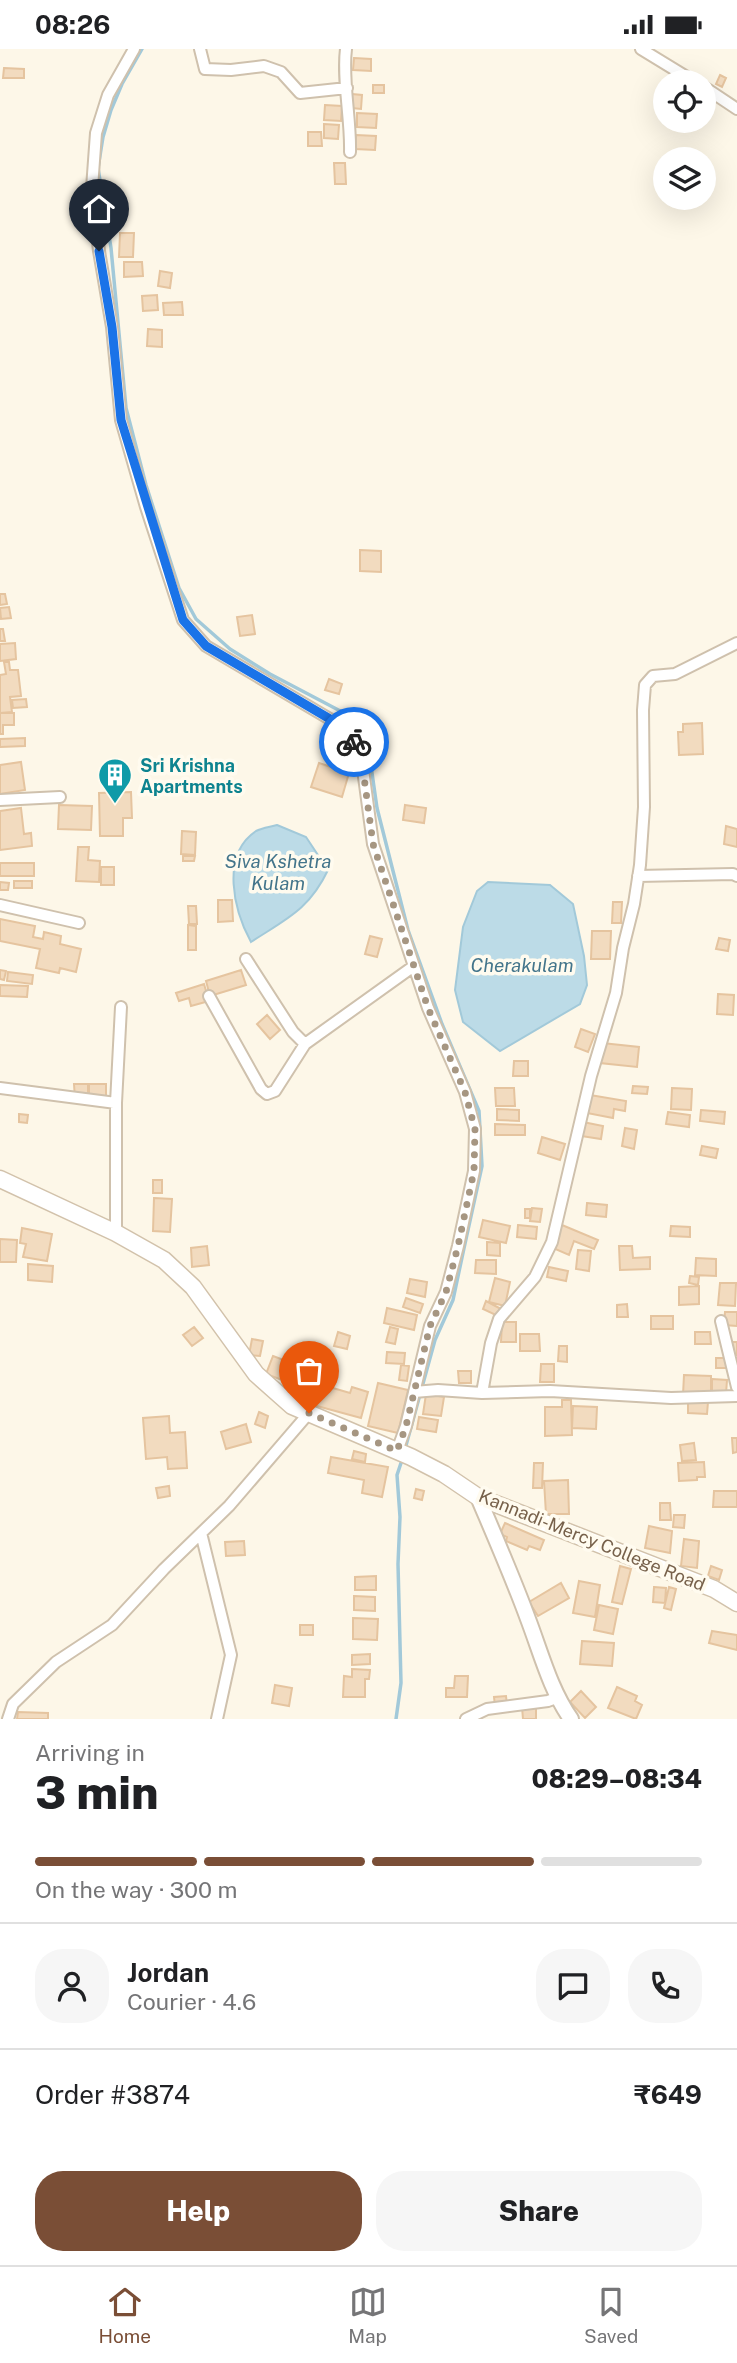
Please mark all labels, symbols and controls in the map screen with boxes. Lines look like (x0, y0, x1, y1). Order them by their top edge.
text: 08:26 (35, 9, 110, 40)
map controls (653, 70, 716, 210)
button: locate (653, 70, 716, 133)
button: layers (653, 147, 716, 210)
pin (69, 179, 129, 251)
icon: home (80, 190, 118, 228)
courier (319, 707, 389, 777)
icon: bike (335, 723, 373, 761)
place label: Sri Krishna Apartments (140, 755, 243, 797)
building icon: Sri Krishna Apartments (96, 756, 134, 805)
water label: Siva Kshetra Kulam (224, 850, 332, 894)
water label: Cherakulam (471, 954, 573, 976)
pin (279, 1341, 339, 1413)
icon: bag (290, 1352, 328, 1390)
street label: Kannadi-Mercy College Road (476, 1485, 708, 1595)
text: Arriving in (35, 1739, 145, 1766)
text: 08:29–08:34 (531, 1763, 702, 1794)
text: 3 min (35, 1765, 159, 1819)
text: On the way · 300 m (35, 1876, 237, 1903)
button: person (35, 1949, 109, 2023)
button: chat (536, 1949, 610, 2023)
button: phone (628, 1949, 702, 2023)
text: Jordan (127, 1957, 209, 1988)
text: Courier · 4.6 (127, 1988, 256, 2015)
text: Order #3874 (35, 2079, 190, 2110)
text: ₹649 (634, 2079, 702, 2110)
button: Help (35, 2171, 362, 2251)
button: Share (376, 2171, 702, 2251)
tab: Home (99, 2283, 151, 2347)
tab: Map (348, 2283, 387, 2347)
tab: Saved (584, 2283, 638, 2347)

